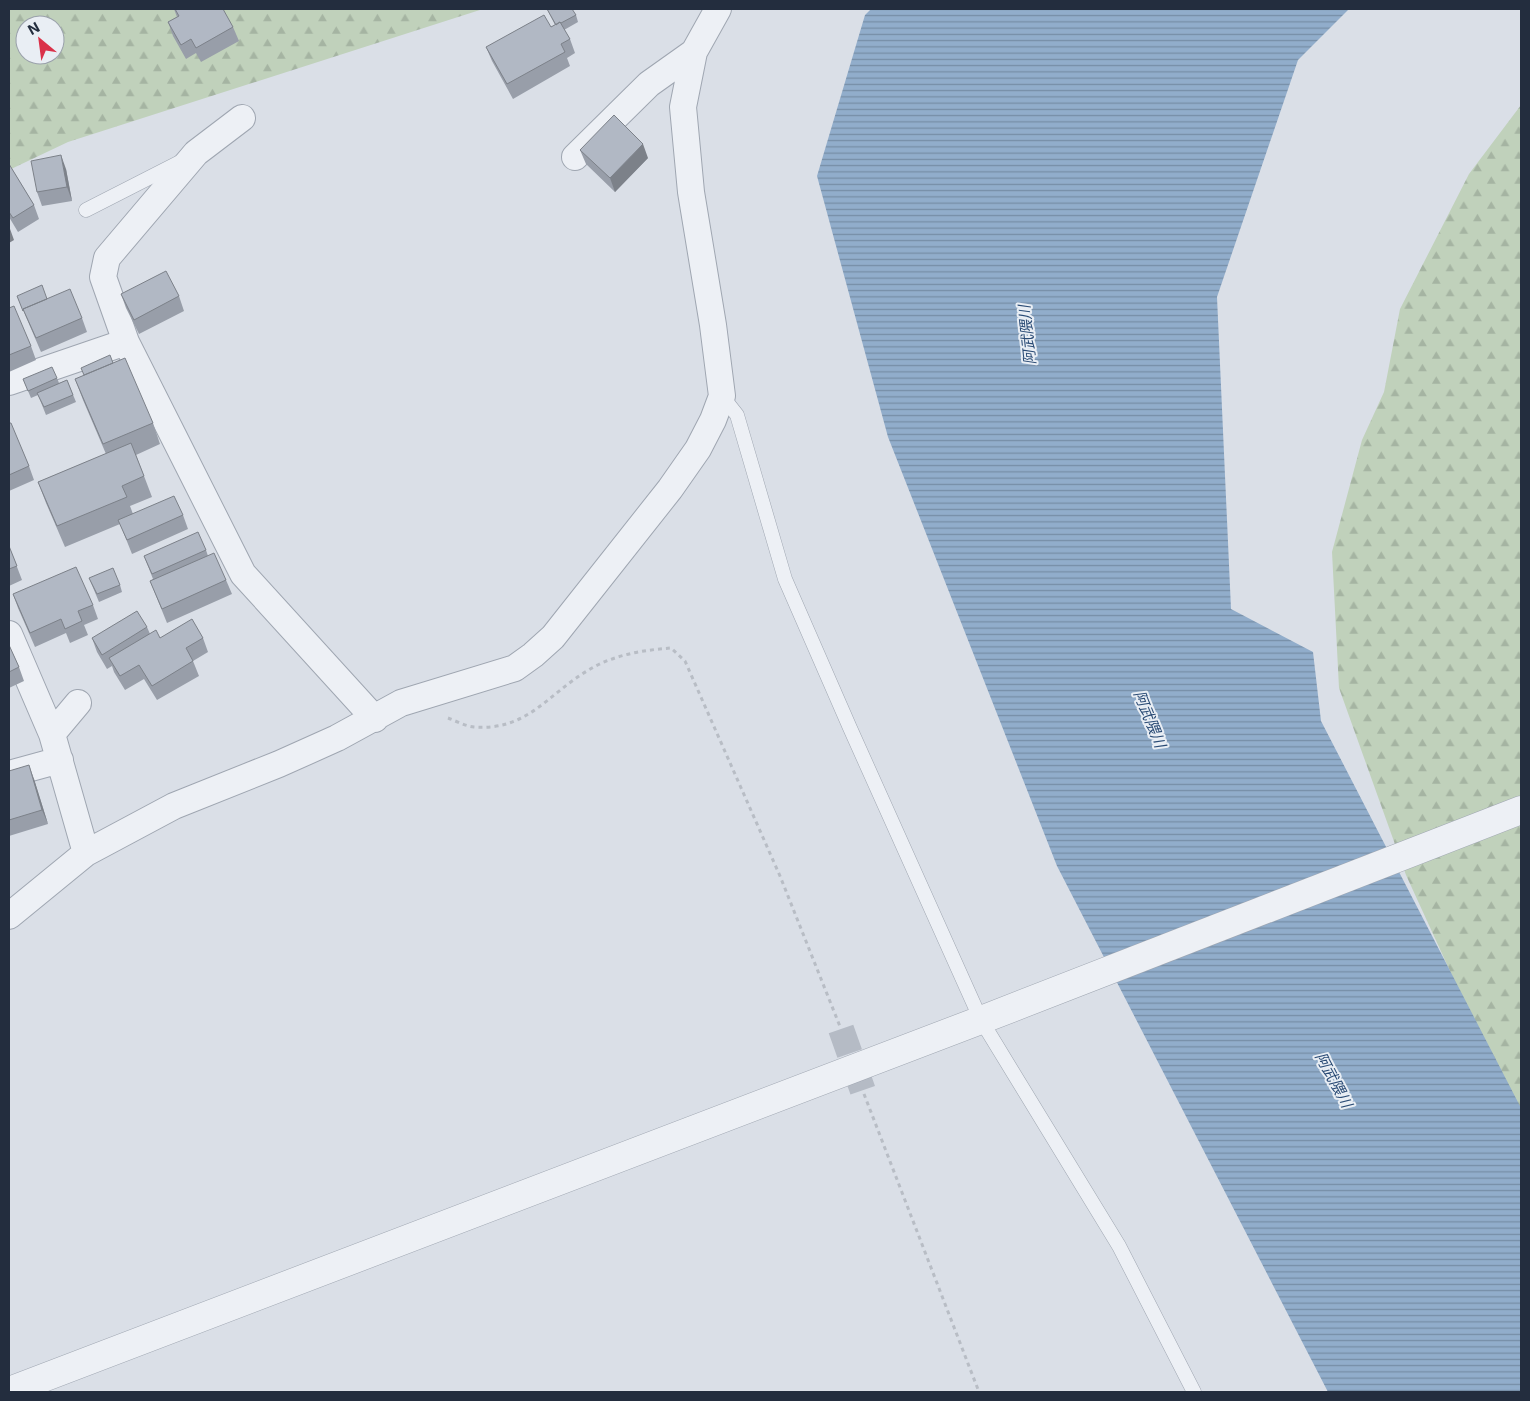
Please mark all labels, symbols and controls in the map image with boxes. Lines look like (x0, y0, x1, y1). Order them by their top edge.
north arrow (15, 15, 65, 65)
text: N (25, 18, 42, 38)
water label: 阿武隈川 (1014, 302, 1040, 366)
water label: 阿武隈川 (1130, 688, 1171, 752)
water label: 阿武隈川 (1312, 1049, 1357, 1113)

